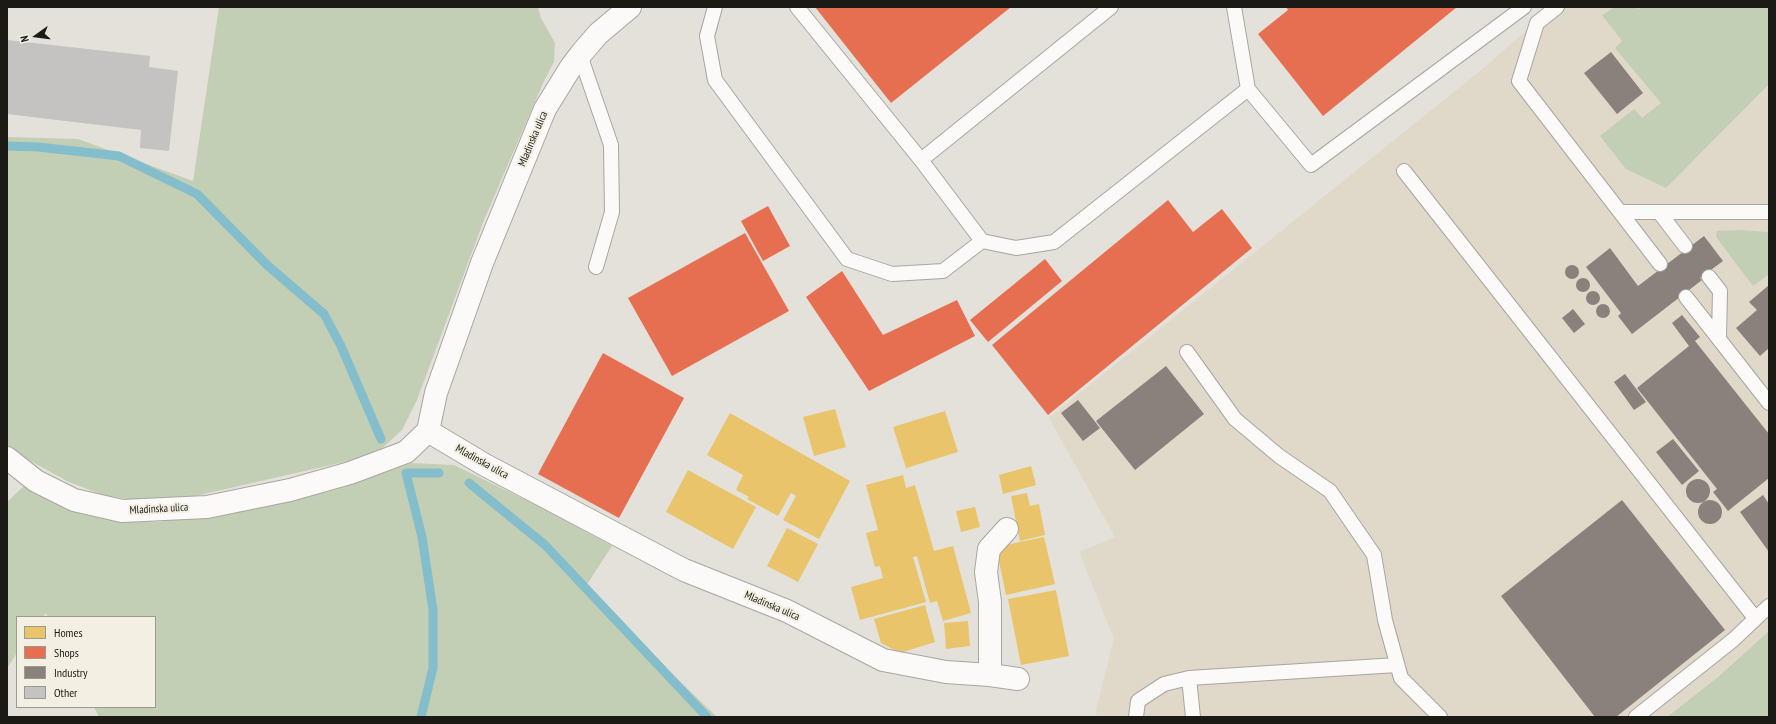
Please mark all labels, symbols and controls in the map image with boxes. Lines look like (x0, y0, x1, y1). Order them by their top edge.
north arrow (16, 16, 56, 56)
text: N (17, 34, 32, 43)
street label: Mladinska ulica (515, 109, 551, 169)
street label: Mladinska ulica (453, 442, 511, 482)
street label: Mladinska ulica (129, 501, 189, 517)
street label: Mladinska ulica (742, 588, 802, 624)
legend (16, 616, 156, 708)
text: Homes (54, 625, 82, 640)
text: Shops (54, 645, 79, 660)
text: Industry (54, 665, 88, 680)
text: Other (54, 685, 77, 700)

